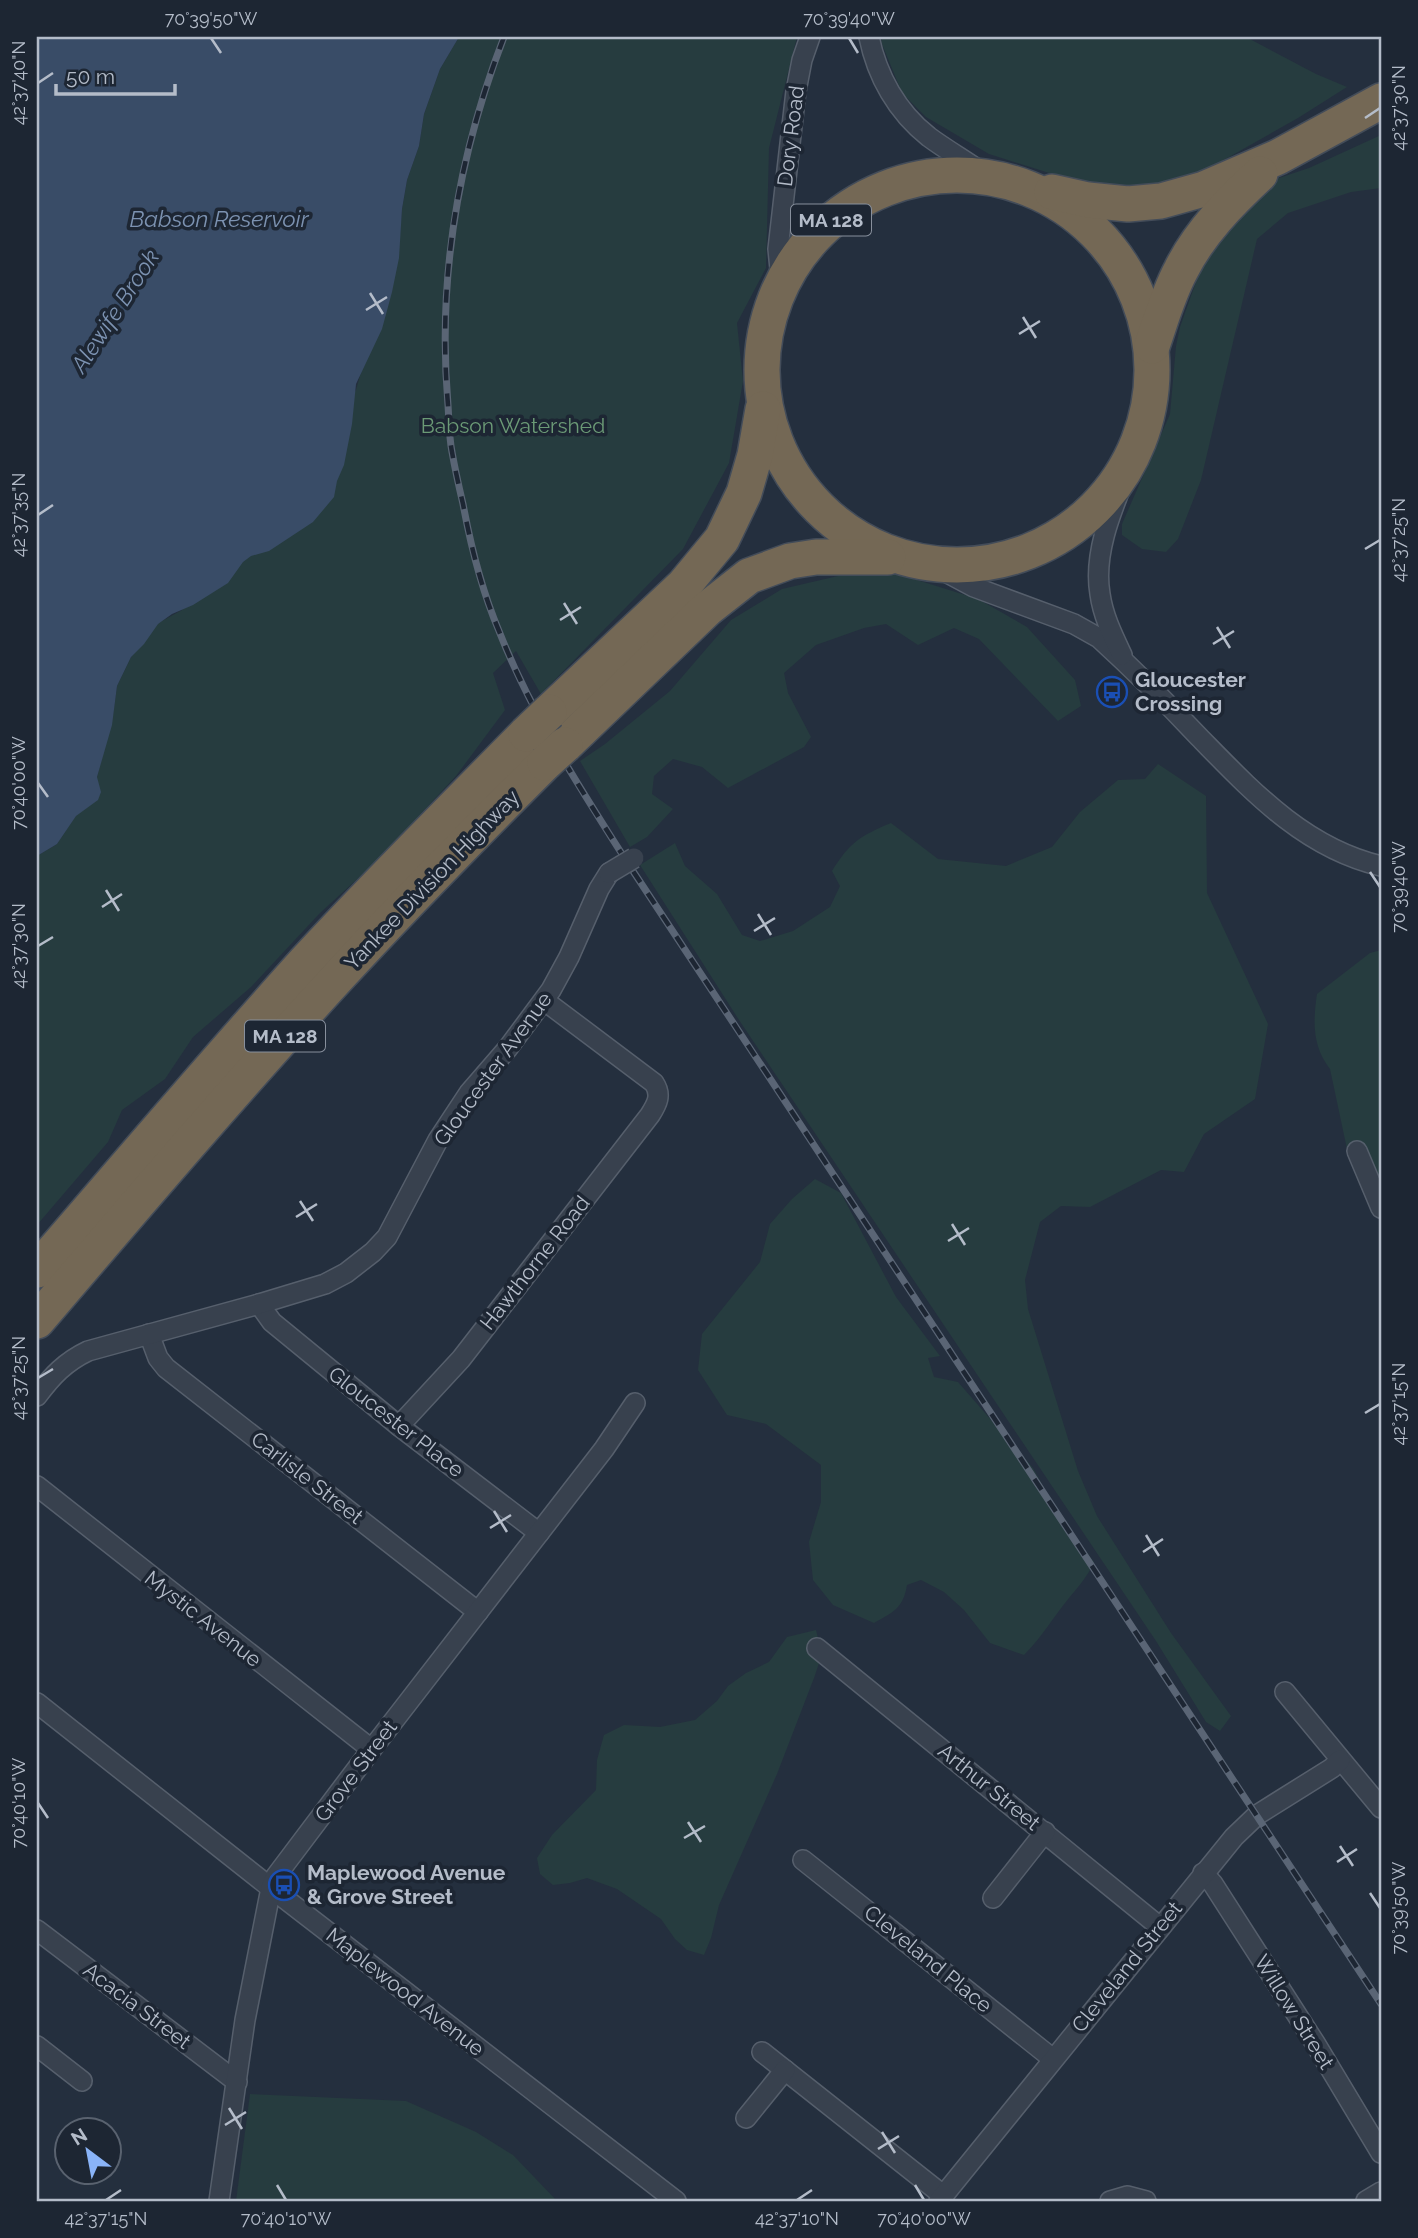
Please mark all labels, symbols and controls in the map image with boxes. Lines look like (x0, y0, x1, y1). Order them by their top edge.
text: 70°39'50"W (165, 8, 257, 29)
text: 70°39'40"W (803, 8, 895, 29)
text: 42°37'40"N (8, 41, 29, 125)
scale bar (56, 52, 175, 96)
text: 50 m (66, 64, 115, 89)
text: 42°37'30"N (1388, 65, 1409, 151)
street label: Dory Road (772, 84, 809, 188)
road number: MA 128 (791, 204, 871, 235)
water label: Babson Reservoir (129, 205, 310, 232)
water label: Alewife Brook (64, 244, 164, 379)
park label: Babson Watershed (421, 413, 605, 438)
text: 42°37'35"N (8, 473, 29, 557)
text: 42°37'25"N (1388, 498, 1409, 582)
place label: Gloucester Crossing (1135, 667, 1246, 716)
bus stop icon: Gloucester Crossing (1095, 675, 1129, 709)
text: 70°40'00"W (8, 736, 29, 830)
street label: Yankee Division Highway (339, 784, 524, 975)
text: 70°39'40"W (1388, 841, 1409, 933)
text: 42°37'30"N (8, 903, 29, 989)
street label: Gloucester Avenue (428, 987, 557, 1151)
road number: MA 128 (245, 1020, 325, 1052)
street label: Hawthorne Road (475, 1191, 595, 1335)
text: 42°37'25"N (8, 1336, 29, 1420)
street label: Gloucester Place (324, 1361, 469, 1482)
text: 42°37'15"N (1388, 1363, 1409, 1445)
street label: Carlisle Street (246, 1426, 368, 1529)
street label: Mystic Avenue (140, 1565, 267, 1672)
street label: Grove Street (309, 1715, 402, 1827)
street label: Arthur Street (933, 1738, 1045, 1835)
text: 70°40'10"W (8, 1758, 29, 1848)
place label: Maplewood Avenue & Grove Street (307, 1860, 506, 1909)
text: 70°39'50"W (1388, 1862, 1409, 1954)
bus stop icon: Maplewood Avenue & Grove Street (267, 1868, 301, 1902)
street label: Cleveland Street (1066, 1896, 1187, 2037)
street label: Cleveland Place (859, 1899, 997, 2018)
street label: Maplewood Avenue (321, 1922, 489, 2061)
street label: Willow Street (1249, 1950, 1340, 2074)
street label: Acacia Street (79, 1957, 196, 2054)
north arrow (52, 2116, 122, 2186)
text: N (67, 2123, 91, 2150)
text: 42°37'15"N (65, 2208, 147, 2229)
text: 70°40'10"W (241, 2208, 331, 2229)
text: 42°37'10"N (755, 2208, 839, 2229)
text: 70°40'00"W (877, 2208, 971, 2229)

